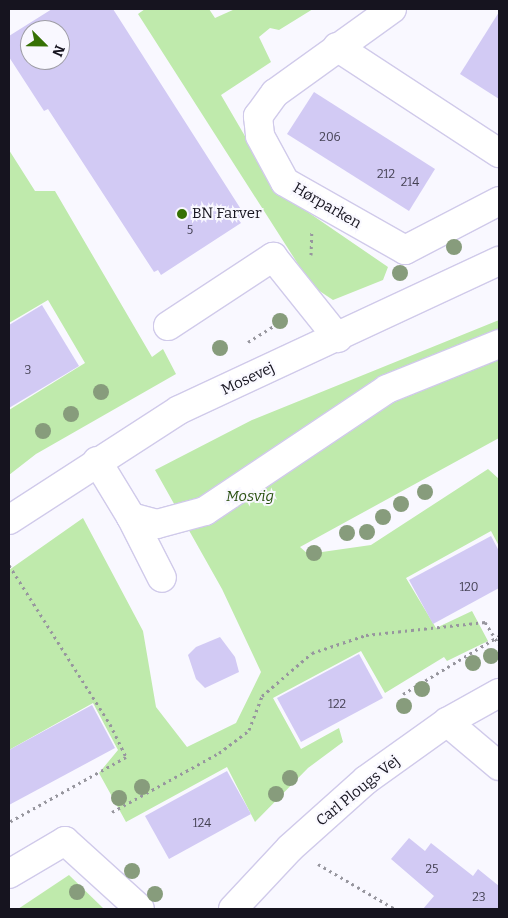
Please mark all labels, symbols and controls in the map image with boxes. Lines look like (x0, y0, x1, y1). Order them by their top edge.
north arrow (20, 20, 70, 70)
text: N (48, 42, 68, 59)
house number: 206 (319, 131, 341, 145)
house number: 212 (377, 168, 395, 182)
house number: 214 (401, 176, 419, 190)
street label: Hørparken (290, 179, 364, 233)
place label: BN Farver (192, 205, 262, 223)
marker: BN Farver (176, 208, 188, 220)
house number: 5 (187, 224, 193, 238)
street label: Mosevej (219, 359, 277, 399)
house number: 3 (25, 364, 31, 378)
park label: Mosvig (226, 488, 274, 506)
house number: 120 (459, 581, 479, 595)
house number: 122 (328, 698, 346, 712)
street label: Carl Plougs Vej (313, 752, 403, 830)
house number: 124 (193, 817, 211, 831)
house number: 25 (426, 863, 438, 877)
house number: 23 (472, 891, 486, 905)

